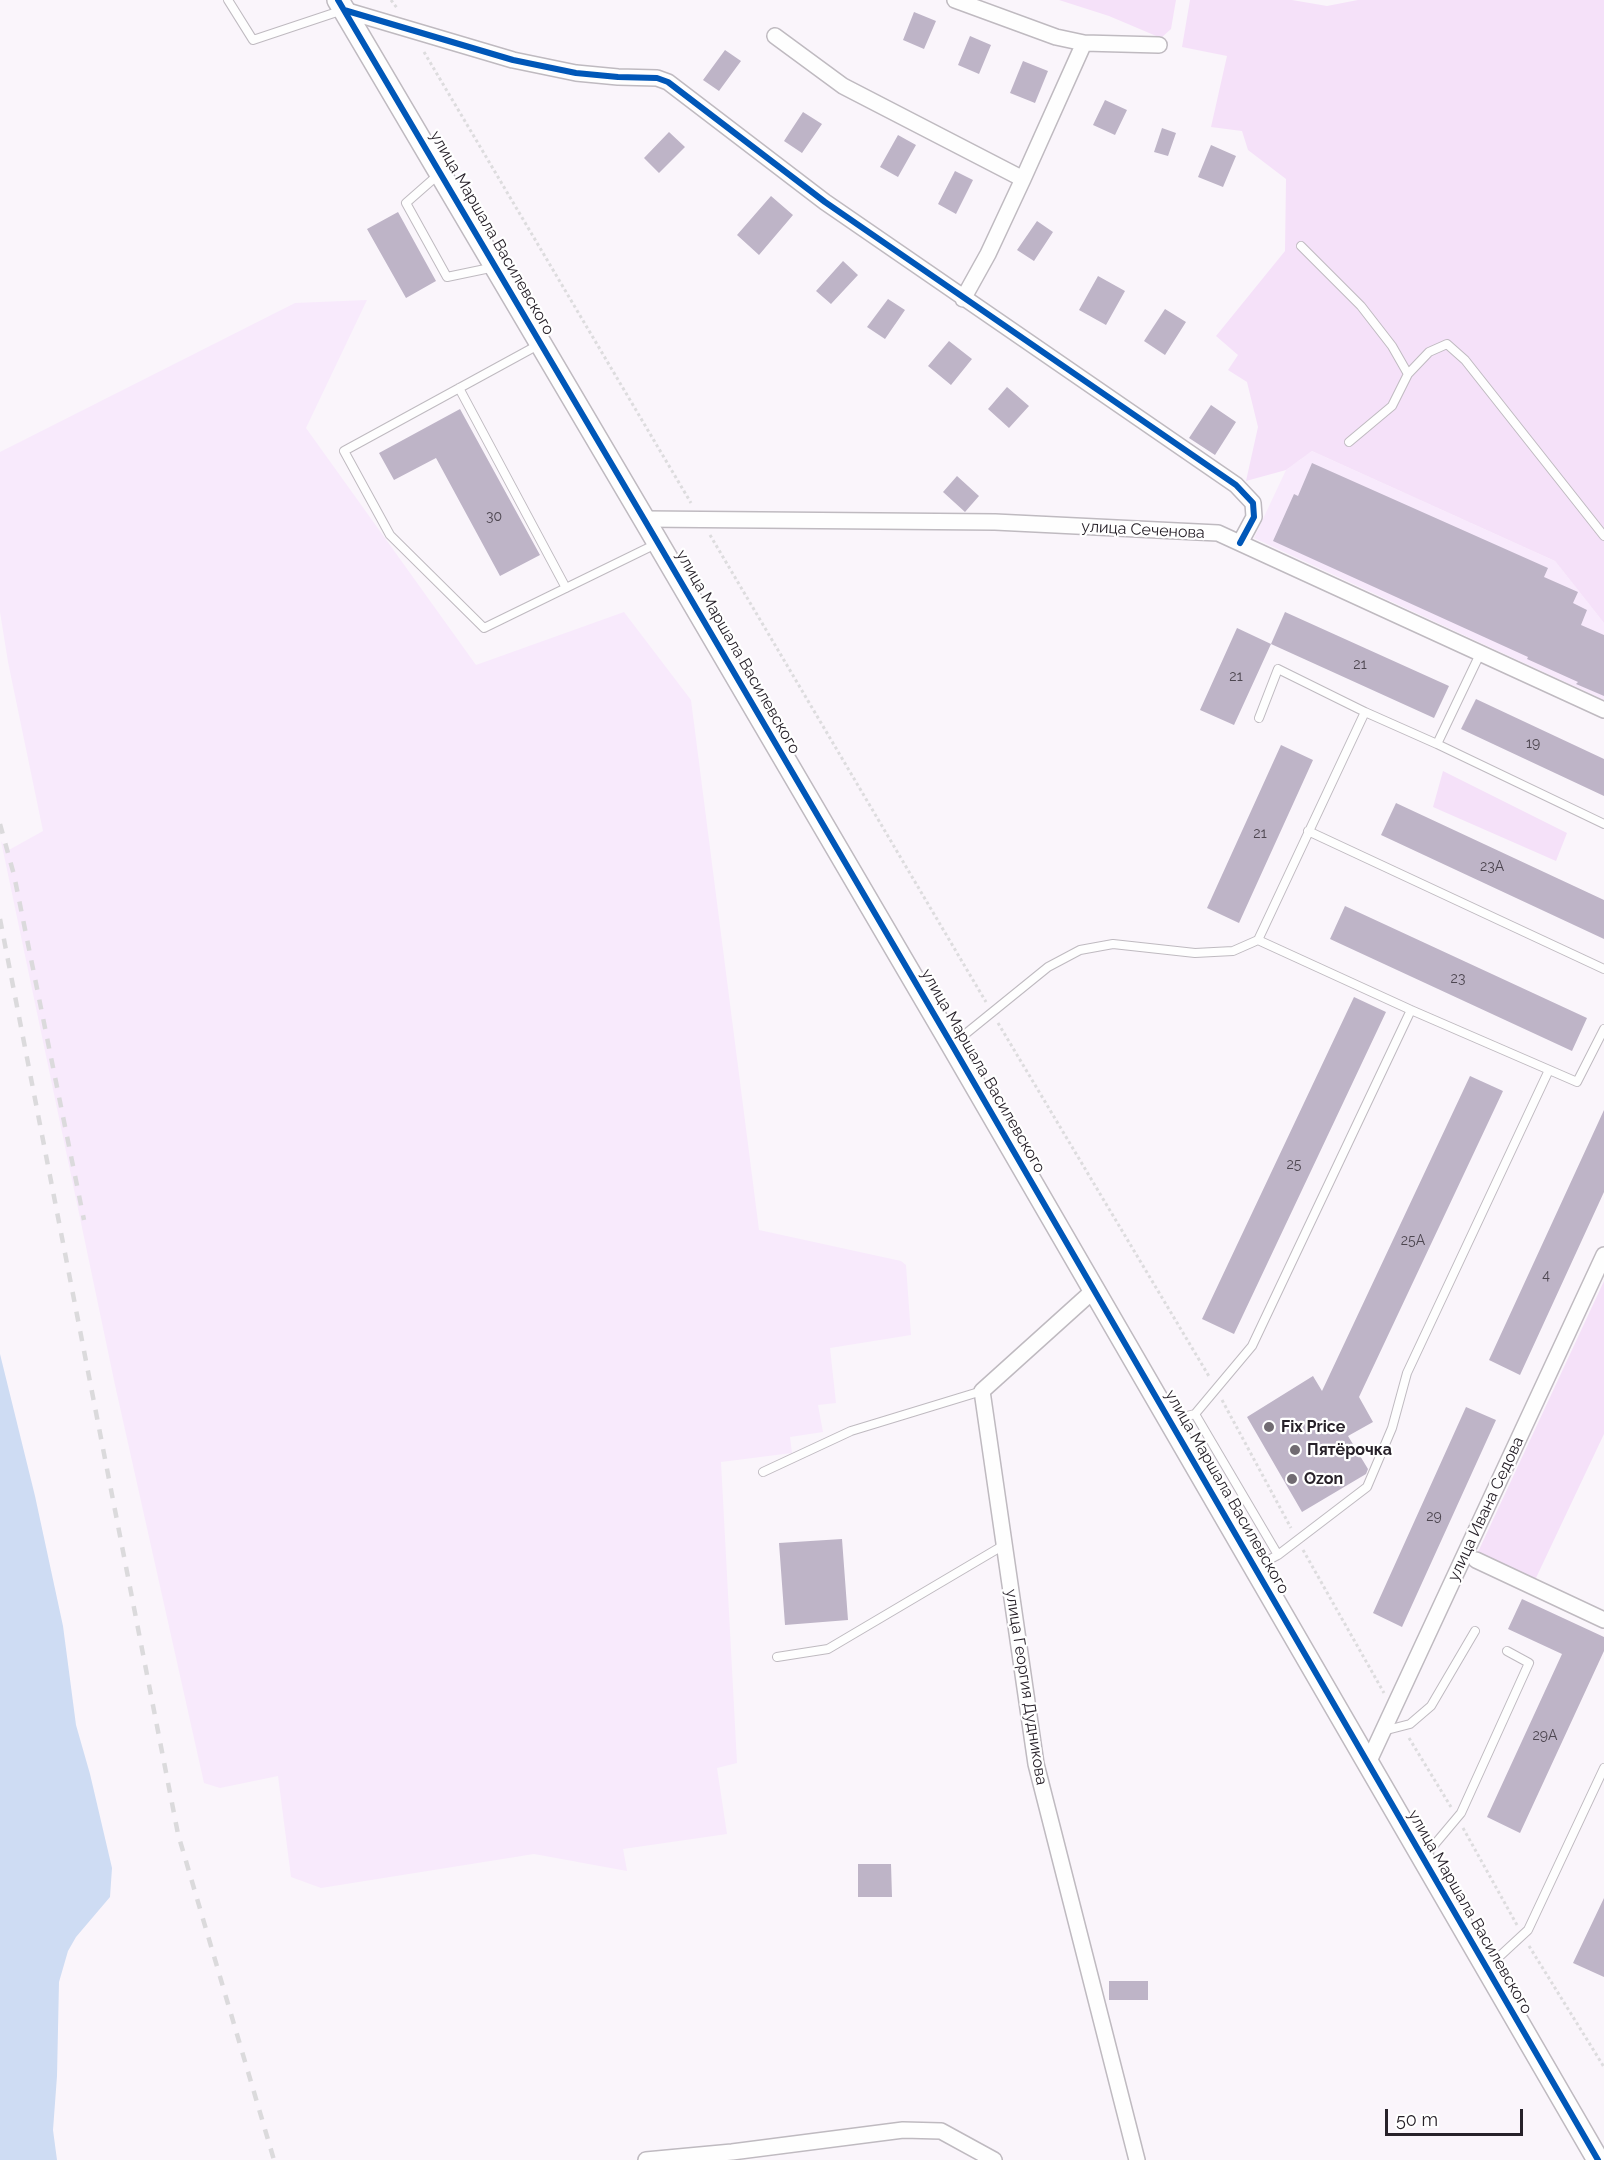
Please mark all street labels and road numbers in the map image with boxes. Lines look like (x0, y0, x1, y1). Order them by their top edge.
street label: улица Маршала Василевского (426, 128, 558, 338)
street label: улица Сеченова (1081, 517, 1205, 543)
street label: улица Маршала Василевского (672, 547, 804, 757)
street label: улица Маршала Василевского (917, 966, 1049, 1176)
street label: улица Маршала Василевского (1161, 1387, 1293, 1597)
street label: улица Ивана Седова (1444, 1434, 1528, 1584)
street label: улица Георгия Дудникова (1001, 1588, 1051, 1786)
street label: улица Маршала Василевского (1404, 1807, 1536, 2017)

